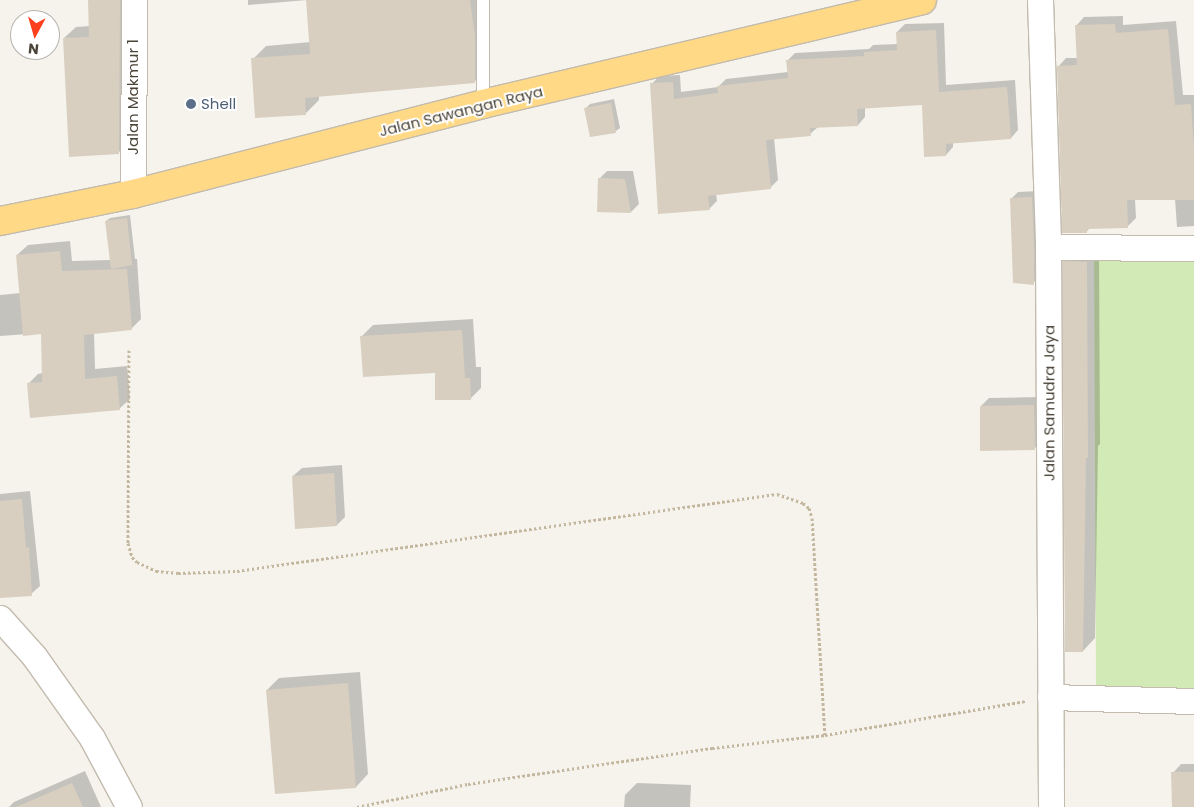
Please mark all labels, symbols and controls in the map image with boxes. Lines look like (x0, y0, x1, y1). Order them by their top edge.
north arrow (10, 10, 60, 60)
text: N (27, 38, 40, 59)
street label: Jalan Makmur 1 (124, 39, 142, 155)
street label: Jalan Sawangan Raya (377, 82, 545, 140)
place label: Shell (201, 95, 236, 113)
marker: Shell (185, 98, 197, 110)
street label: Jalan Samudra Jaya (1040, 325, 1058, 481)

